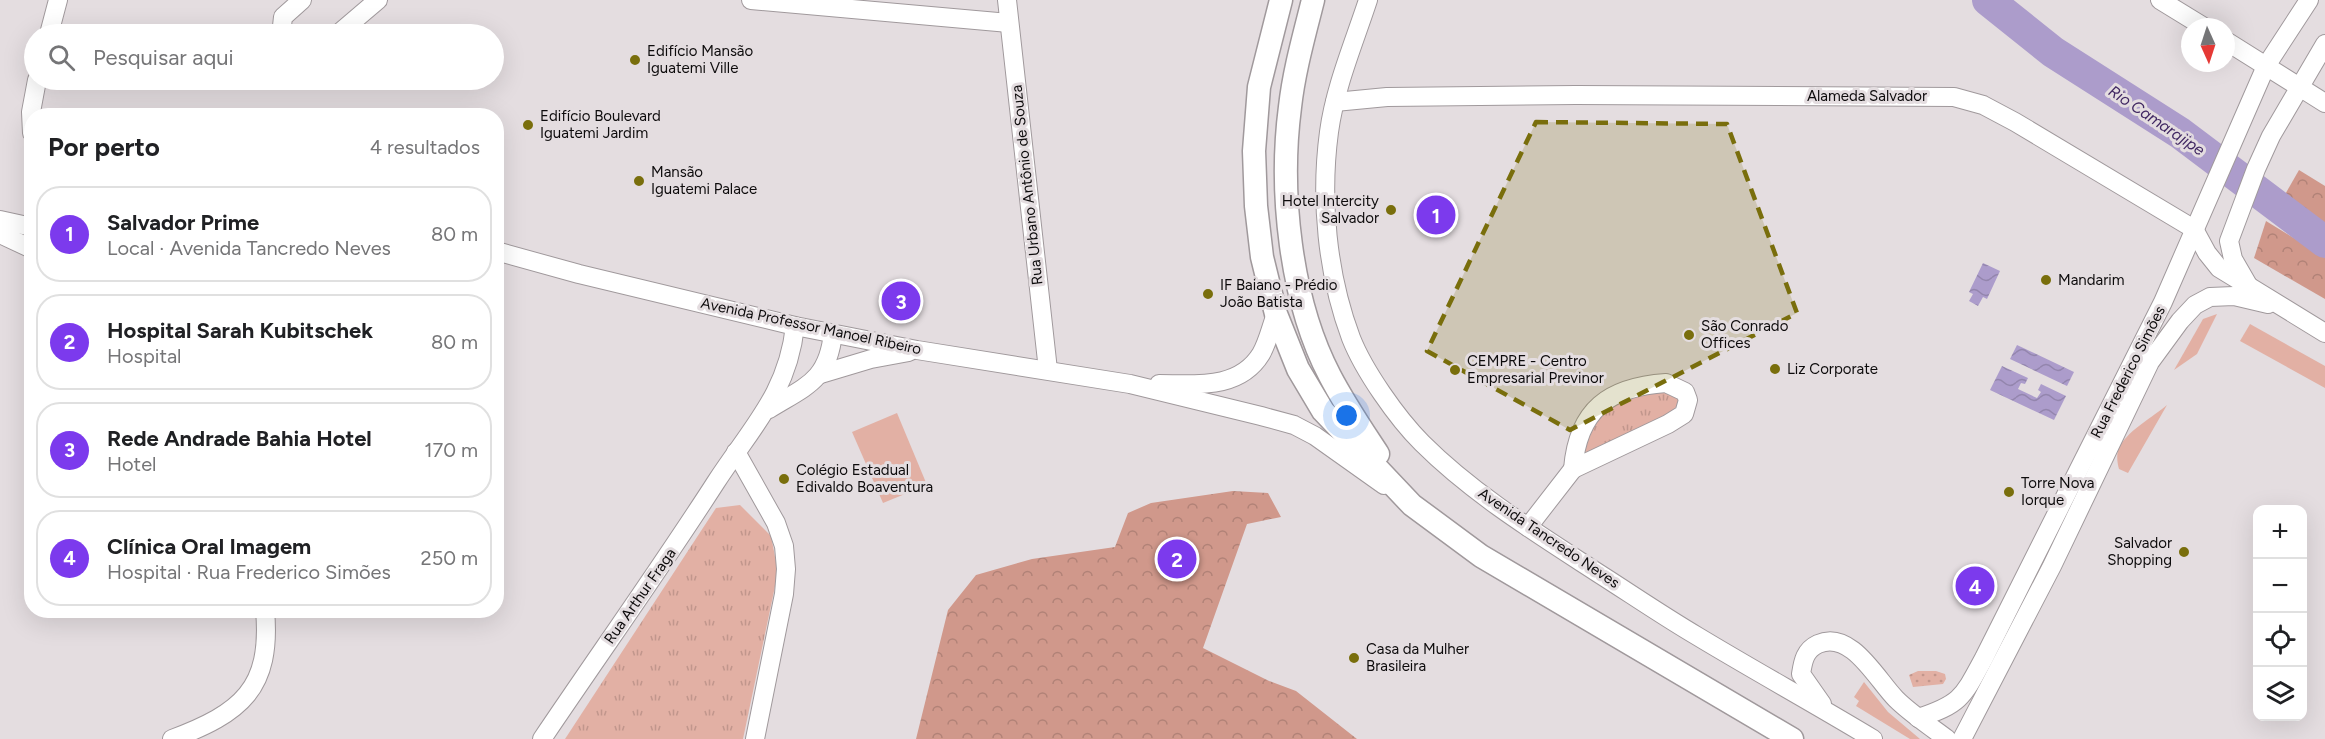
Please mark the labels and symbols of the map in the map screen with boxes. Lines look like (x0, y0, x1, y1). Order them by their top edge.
north arrow (2181, 18, 2235, 72)
place label: Edifício Mansão Iguatemi Ville (647, 42, 754, 77)
marker: Edifício Mansão Iguatemi Ville (628, 53, 642, 67)
water label: Rio Camarajipe (2105, 81, 2209, 160)
street label: Rua Urbano Antônio de Souza (1008, 84, 1046, 286)
street label: Alameda Salvador (1807, 87, 1927, 105)
place label: Edifício Boulevard Iguatemi Jardim (540, 107, 661, 142)
marker: Edifício Boulevard Iguatemi Jardim (521, 118, 535, 132)
place label: Mansão Iguatemi Palace (651, 163, 757, 198)
marker: Mansão Iguatemi Palace (632, 174, 646, 188)
place label: Hotel Intercity Salvador (1282, 192, 1379, 227)
pin: 1 (1416, 192, 1456, 238)
marker: Hotel Intercity Salvador (1384, 203, 1398, 217)
place label: Mandarim (2058, 271, 2124, 289)
marker: Mandarim (2039, 273, 2053, 287)
place label: IF Baiano - Prédio João Batista (1220, 276, 1338, 311)
pin: 3 (882, 278, 920, 324)
marker: IF Baiano - Prédio João Batista (1201, 287, 1215, 301)
street label: Avenida Professor Manoel Ribeiro (699, 294, 923, 358)
street label: Rua Frederico Simões (2087, 303, 2169, 441)
place label: São Conrado Offices (1701, 317, 1789, 352)
marker: São Conrado Offices (1682, 328, 1696, 342)
place label: CEMPRE - Centro Empresarial Previnor (1467, 352, 1604, 387)
place label: Liz Corporate (1787, 360, 1878, 378)
marker: Liz Corporate (1768, 362, 1782, 376)
marker: CEMPRE - Centro Empresarial Previnor (1448, 363, 1462, 377)
your location (1332, 401, 1361, 430)
place label: Colégio Estadual Edivaldo Boaventura (796, 461, 933, 496)
marker: Colégio Estadual Edivaldo Boaventura (777, 472, 791, 486)
place label: Torre Nova Iorque (2021, 474, 2094, 509)
street label: Avenida Tancredo Neves (1475, 484, 1623, 592)
marker: Torre Nova Iorque (2002, 485, 2016, 499)
place label: Salvador Shopping (2107, 534, 2172, 569)
pin: 2 (1158, 536, 1196, 582)
street label: Rua Arthur Fraga (600, 545, 680, 647)
marker: Salvador Shopping (2177, 545, 2191, 559)
pin: 4 (1956, 564, 1994, 608)
place label: Casa da Mulher Brasileira (1366, 640, 1469, 675)
marker: Casa da Mulher Brasileira (1347, 651, 1361, 665)

